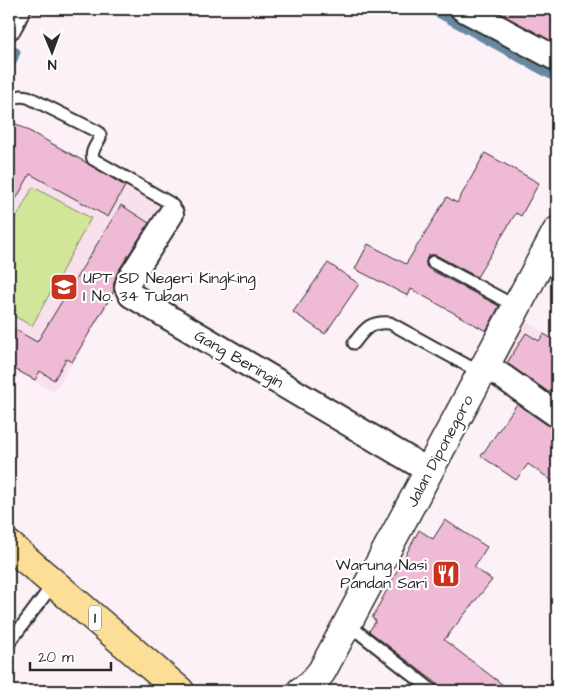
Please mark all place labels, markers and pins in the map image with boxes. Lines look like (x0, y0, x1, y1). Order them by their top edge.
place label: UPT SD Negeri Kingking I No. 34 Tuban (83, 267, 256, 307)
school or university icon: UPT SD Negeri Kingking I No. 34 Tuban (49, 272, 79, 302)
place label: Warung Nasi Pandan Sari (336, 554, 428, 594)
restaurant icon: Warung Nasi Pandan Sari (431, 559, 461, 589)

